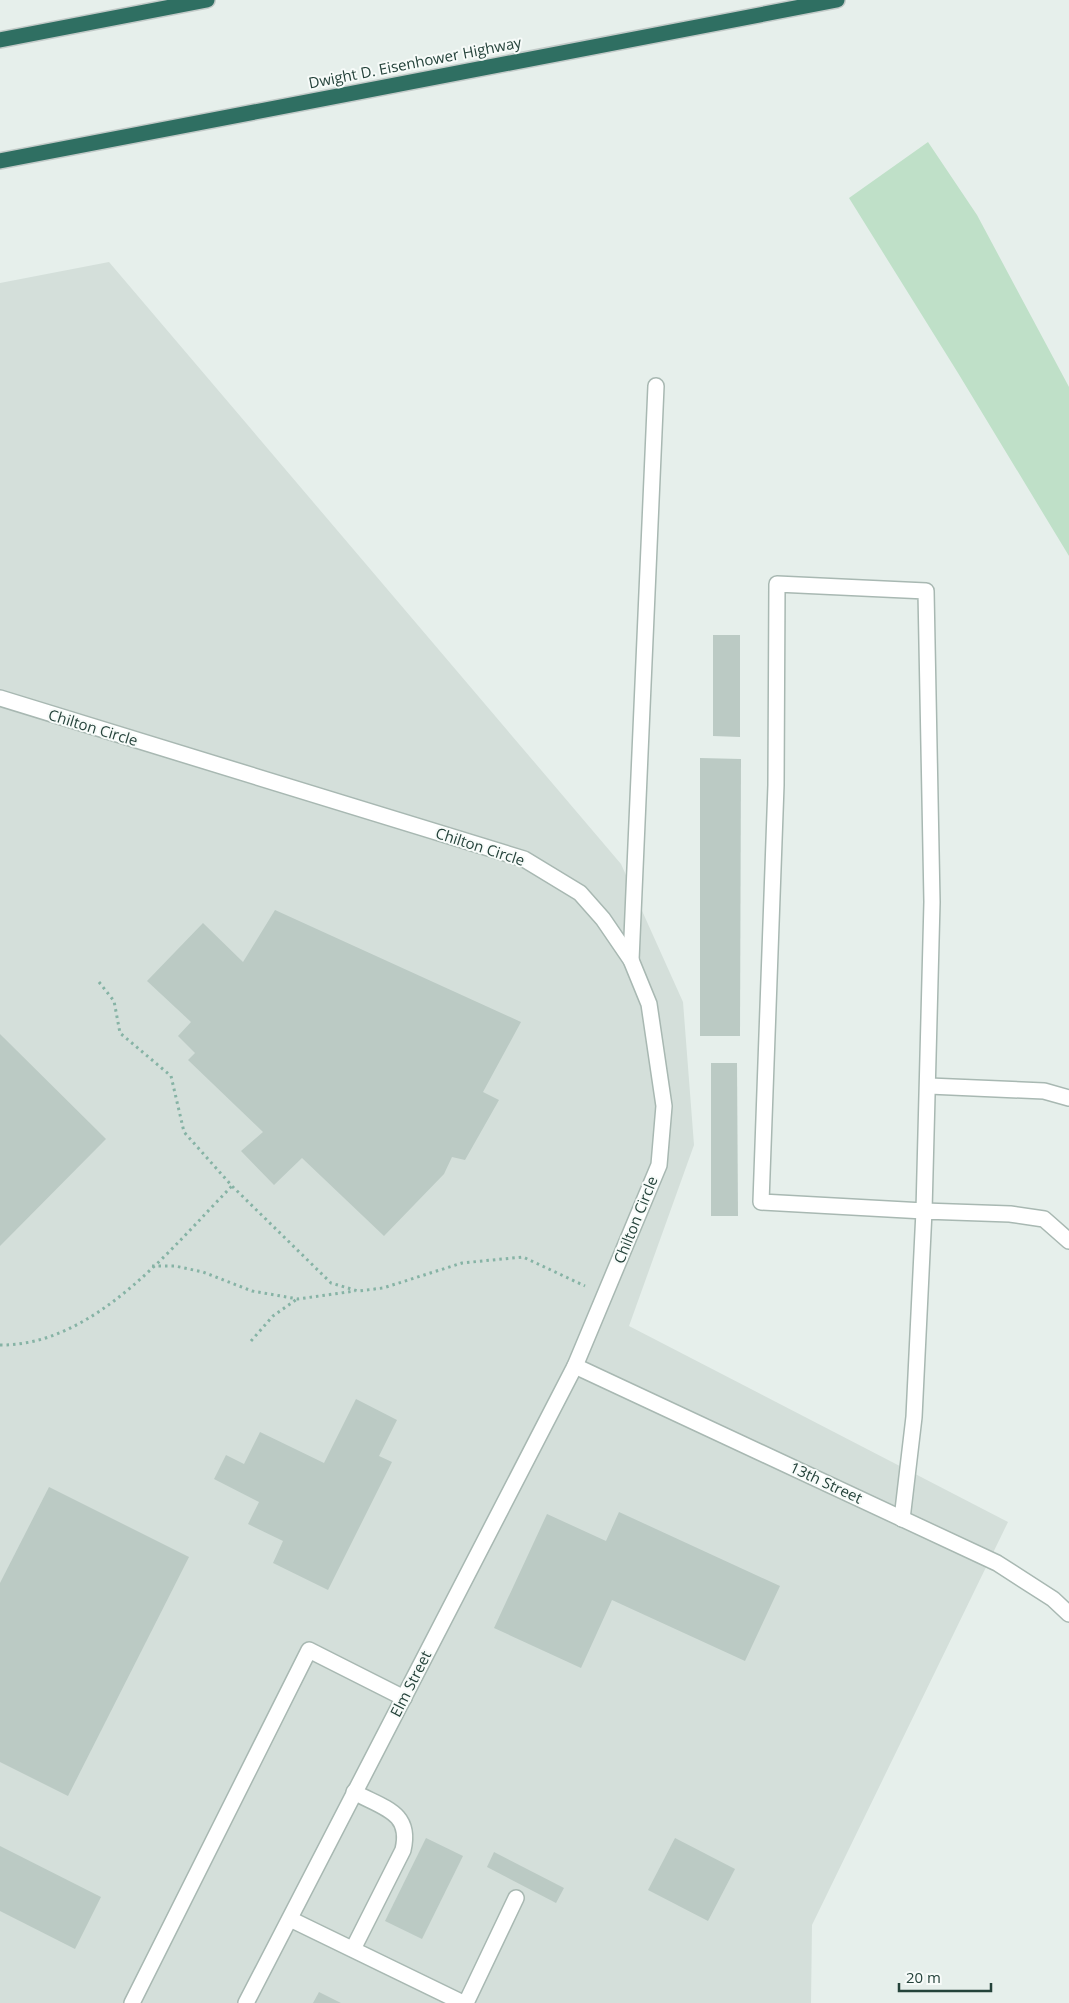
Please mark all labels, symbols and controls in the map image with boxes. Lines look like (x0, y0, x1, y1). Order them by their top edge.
street label: Dwight D. Eisenhower Highway (307, 31, 523, 92)
street label: Chilton Circle (46, 704, 140, 750)
street label: Chilton Circle (433, 822, 527, 870)
street label: Chilton Circle (608, 1173, 662, 1266)
street label: 13th Street (787, 1457, 866, 1508)
street label: Elm Street (385, 1647, 435, 1720)
scale bar (899, 1960, 992, 1992)
text: 20 m (906, 1967, 941, 1987)

